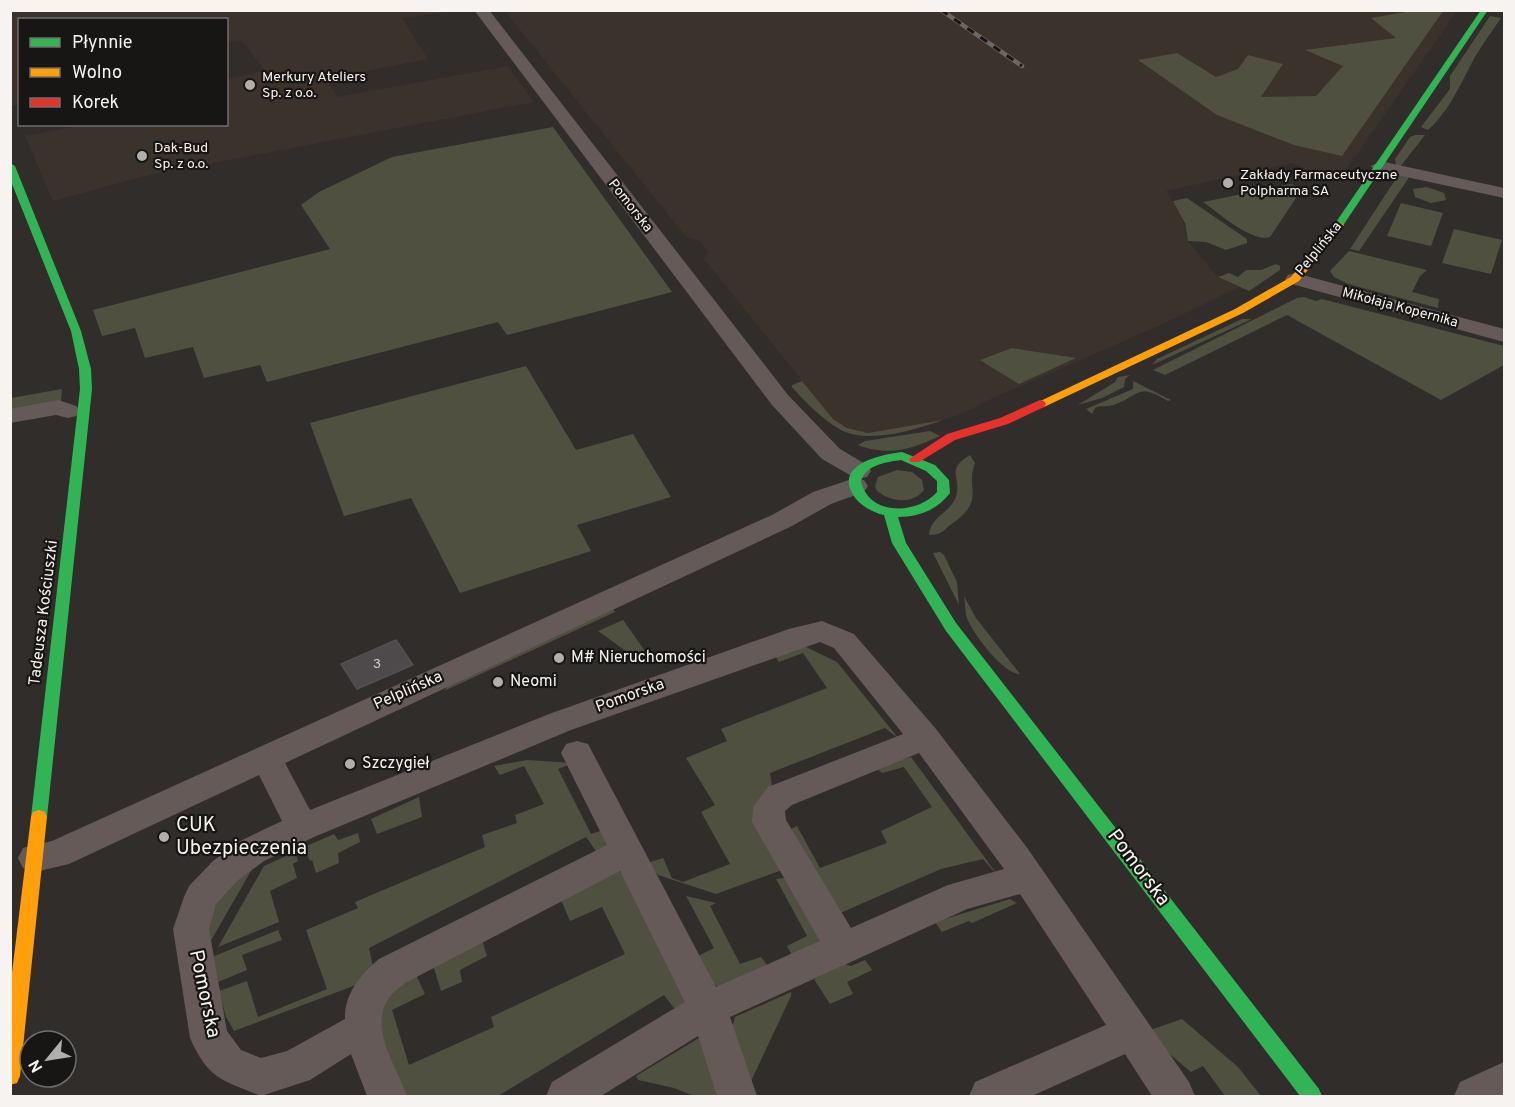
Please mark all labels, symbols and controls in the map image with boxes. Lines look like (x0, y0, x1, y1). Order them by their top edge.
legend (18, 18, 228, 126)
text: Płynnie (72, 32, 133, 55)
text: Wolno (72, 62, 122, 85)
place label: Merkury Ateliers Sp. z o.o. (262, 69, 366, 102)
marker: Merkury Ateliers Sp. z o.o. (243, 78, 257, 92)
text: Korek (72, 92, 119, 115)
place label: Dak-Bud Sp. z o.o. (154, 140, 208, 173)
marker: Dak-Bud Sp. z o.o. (135, 149, 149, 163)
place label: Zakłady Farmaceutyczne Polpharma SA (1240, 167, 1397, 200)
street label: Pomorska (604, 176, 656, 236)
marker: Zakłady Farmaceutyczne Polpharma SA (1221, 176, 1235, 190)
street label: Pelplińska (1292, 219, 1346, 279)
street label: Mikołaja Kopernika (1340, 284, 1460, 332)
street label: Tadeusza Kościuszki (25, 539, 63, 687)
place label: M# Nieruchomości (571, 648, 706, 668)
marker: M# Nieruchomości (552, 651, 566, 665)
house number: 3 (373, 656, 381, 673)
street label: Pelplińska (370, 667, 446, 715)
place label: Neomi (510, 672, 557, 692)
street label: Pomorska (593, 674, 667, 718)
marker: Neomi (491, 675, 505, 689)
place label: Szczygieł (362, 754, 430, 774)
marker: Szczygieł (343, 757, 357, 771)
place label: CUK Ubezpieczenia (176, 813, 307, 862)
street label: Pomorska (1101, 824, 1175, 912)
marker: CUK Ubezpieczenia (157, 830, 171, 844)
street label: Pomorska (182, 947, 226, 1041)
north arrow (18, 1029, 78, 1089)
text: N (25, 1056, 48, 1075)

